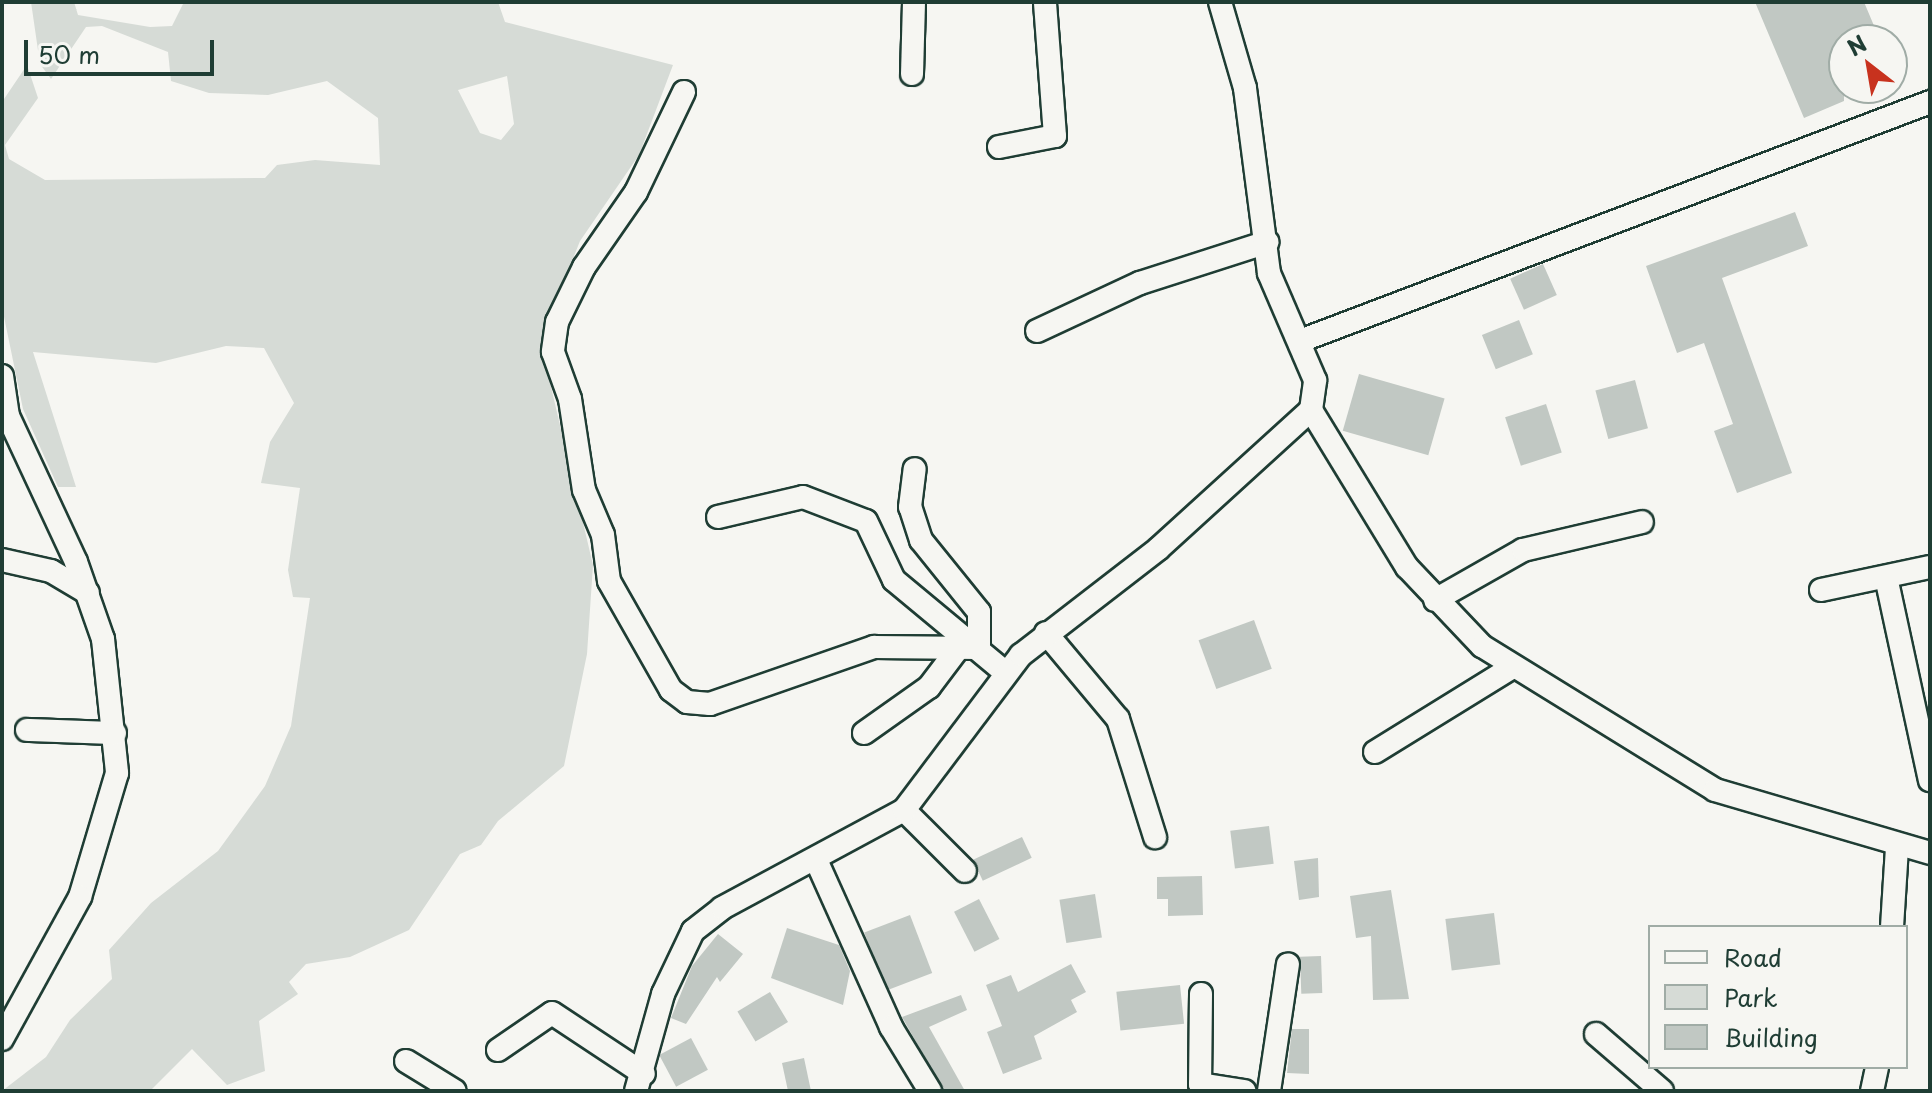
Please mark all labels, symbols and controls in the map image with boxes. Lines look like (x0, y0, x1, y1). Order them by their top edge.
scale bar (28, 24, 218, 74)
north arrow (1828, 24, 1908, 104)
text: N (1840, 26, 1872, 63)
text: 50 m (38, 36, 100, 72)
legend (1648, 925, 1908, 1069)
text: Road (1724, 939, 1782, 975)
text: Park (1724, 979, 1778, 1015)
text: Building (1724, 1019, 1818, 1055)

